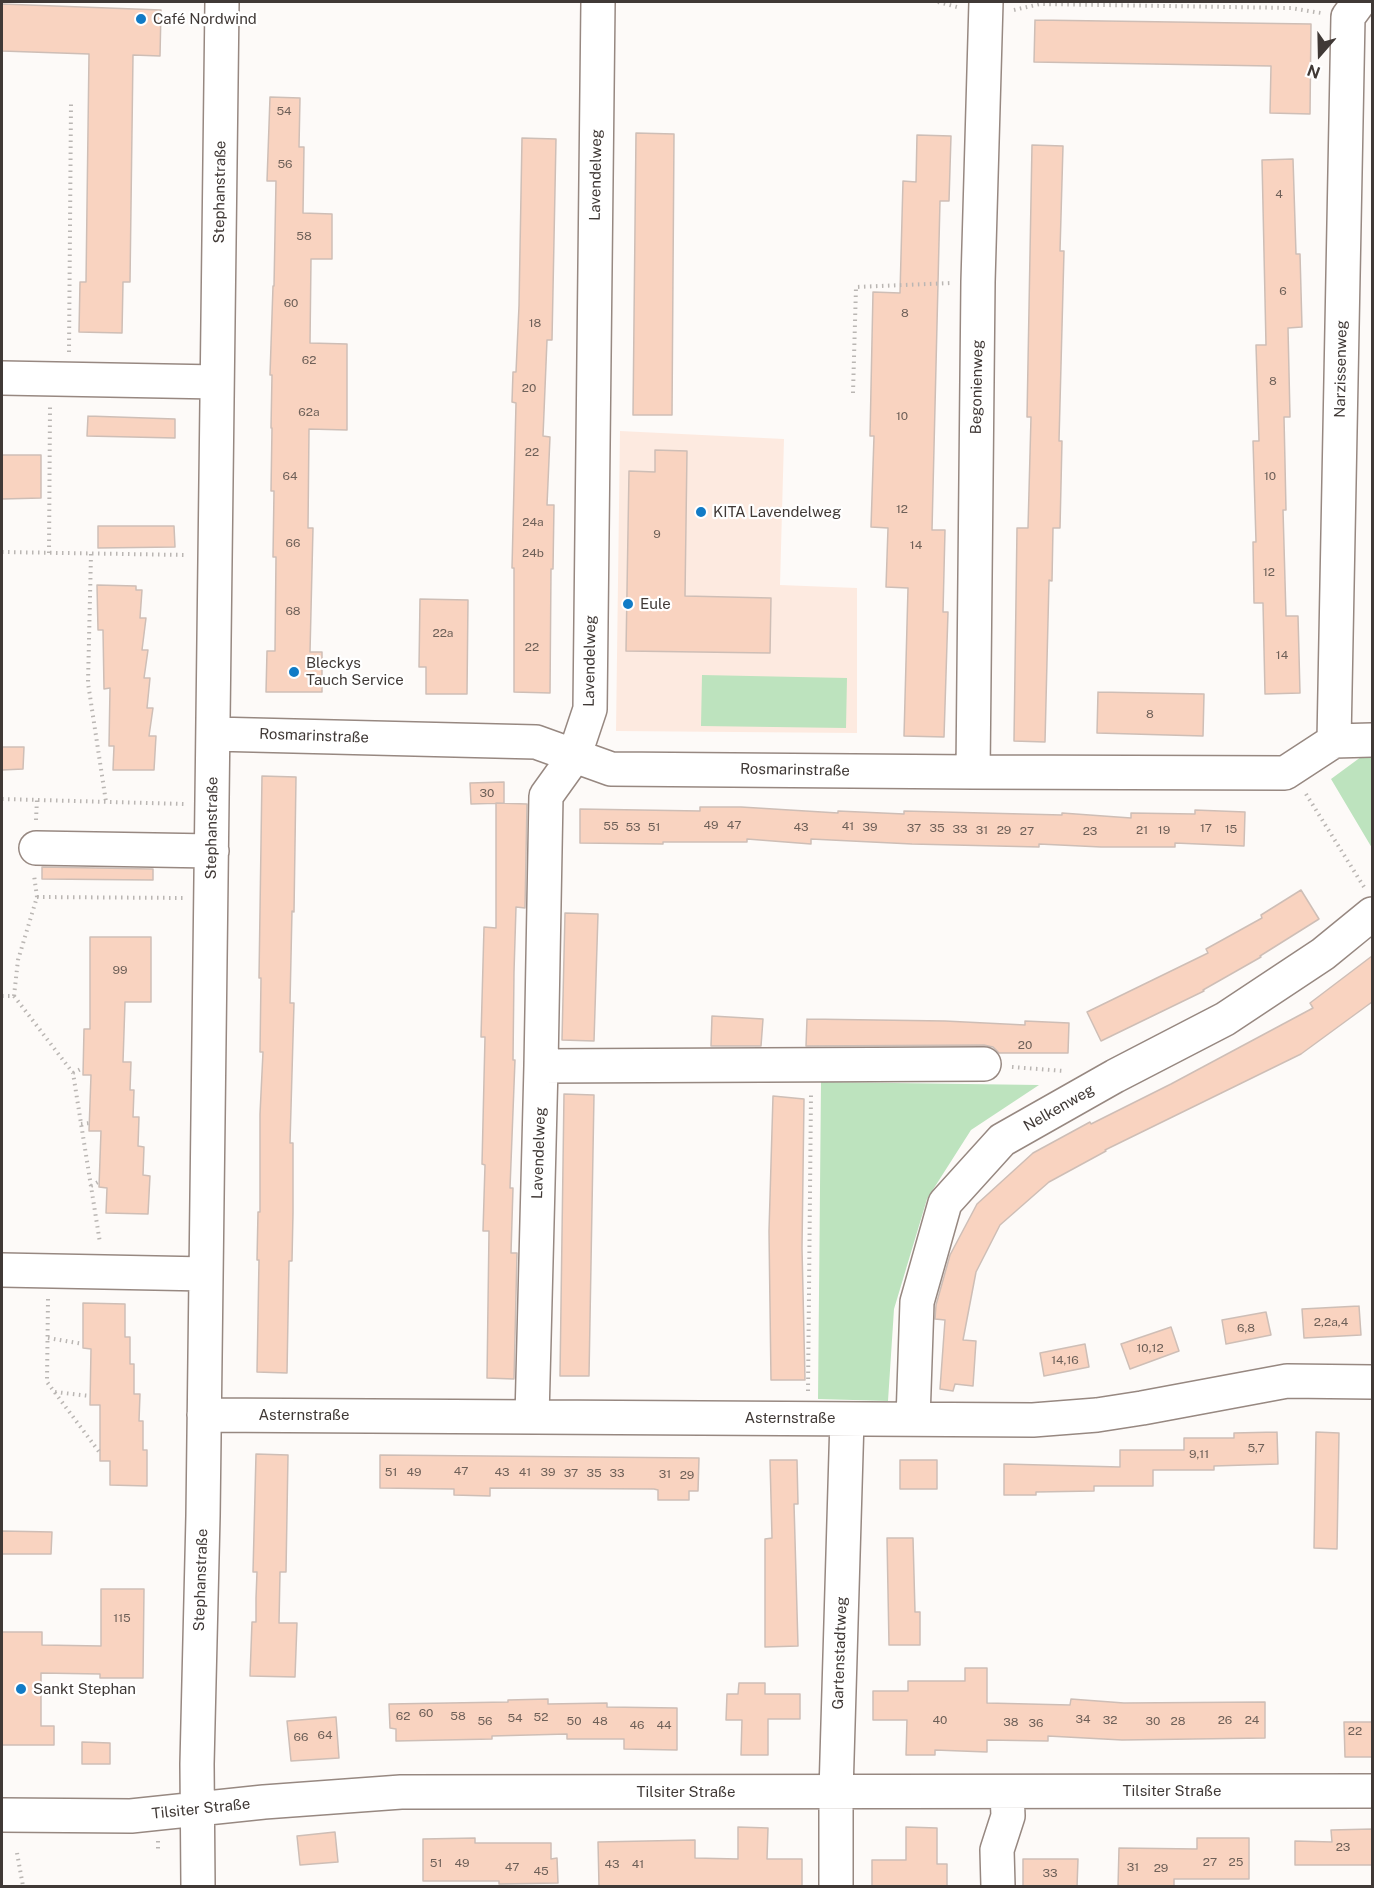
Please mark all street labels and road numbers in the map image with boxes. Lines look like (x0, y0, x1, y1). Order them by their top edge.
street label: Lavendelweg (586, 129, 606, 221)
street label: Stephanstraße (210, 140, 230, 244)
street label: Narzissenweg (1331, 320, 1351, 418)
street label: Begonienweg (967, 339, 987, 435)
street label: Lavendelweg (580, 615, 600, 707)
street label: Rosmarinstraße (259, 725, 369, 747)
street label: Rosmarinstraße (740, 760, 850, 780)
street label: Stephanstraße (202, 776, 222, 880)
street label: Nelkenweg (1021, 1081, 1097, 1135)
street label: Lavendelweg (528, 1107, 550, 1199)
street label: Asternstraße (259, 1406, 349, 1424)
street label: Asternstraße (745, 1409, 835, 1427)
street label: Stephanstraße (190, 1528, 212, 1632)
street label: Gartenstadtweg (829, 1596, 851, 1710)
street label: Tilsiter Straße (1123, 1782, 1221, 1800)
street label: Tilsiter Straße (637, 1783, 735, 1801)
street label: Tilsiter Straße (151, 1795, 251, 1823)

